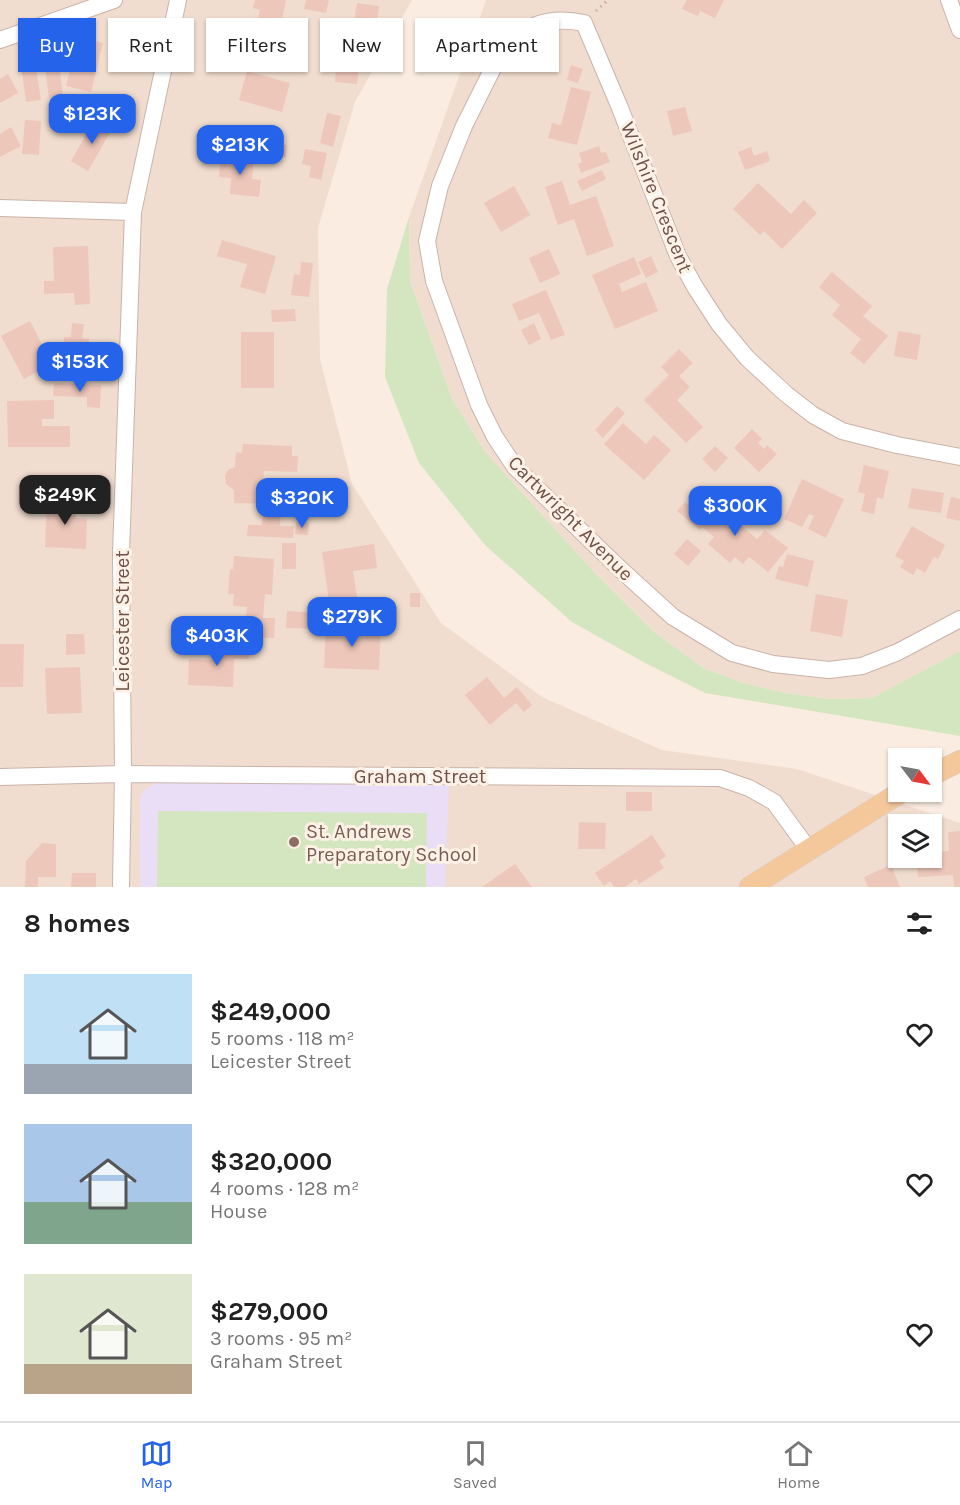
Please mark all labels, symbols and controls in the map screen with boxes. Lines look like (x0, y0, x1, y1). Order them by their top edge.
chip: Buy (18, 18, 96, 72)
chip: Rent (108, 18, 194, 72)
chip: Filters (206, 18, 308, 72)
chip: New (320, 18, 403, 72)
chip: Apartment (415, 18, 559, 72)
pin: $123K (50, 94, 134, 145)
text: $123K (63, 102, 121, 125)
street label: Wilshire Crescent (616, 118, 697, 276)
pin: $213K (198, 125, 282, 176)
text: $213K (211, 133, 269, 156)
pin: $153K (38, 342, 122, 393)
text: $153K (51, 350, 109, 373)
street label: Cartwright Avenue (503, 451, 638, 586)
pin: $249K (23, 475, 107, 526)
pin: $320K (260, 478, 344, 529)
text: $249K (33, 483, 97, 506)
text: $320K (270, 486, 334, 509)
pin: $300K (693, 486, 777, 537)
text: $300K (703, 494, 767, 517)
street label: Leicester Street (111, 550, 134, 692)
pin: $279K (310, 597, 394, 648)
text: $279K (321, 605, 383, 628)
pin: $403K (175, 616, 259, 667)
text: $403K (185, 624, 249, 647)
north arrow (888, 748, 942, 802)
map controls (888, 748, 942, 868)
street label: Graham Street (354, 765, 487, 788)
button: layers (888, 814, 942, 868)
place label: St. Andrews Preparatory School (306, 820, 477, 866)
marker: St. Andrews Preparatory School (287, 835, 301, 849)
icon: filters (903, 907, 936, 940)
text: 8 homes (24, 908, 130, 939)
text: $249,000 (210, 996, 331, 1027)
icon: home (72, 998, 144, 1070)
icon: heart (903, 1018, 936, 1051)
text: 5 rooms · 118 m² (210, 1027, 354, 1050)
text: Leicester Street (210, 1050, 351, 1073)
text: $320,000 (210, 1146, 332, 1177)
icon: home (72, 1148, 144, 1220)
icon: heart (903, 1168, 936, 1201)
text: 4 rooms · 128 m² (210, 1177, 359, 1200)
text: House (210, 1200, 267, 1223)
text: $279,000 (210, 1296, 328, 1327)
icon: home (72, 1298, 144, 1370)
icon: heart (903, 1318, 936, 1351)
text: 3 rooms · 95 m² (210, 1327, 352, 1350)
text: Graham Street (210, 1350, 343, 1373)
tab: Map (140, 1437, 173, 1492)
tab: Saved (453, 1437, 497, 1492)
tab: Home (777, 1437, 820, 1492)

